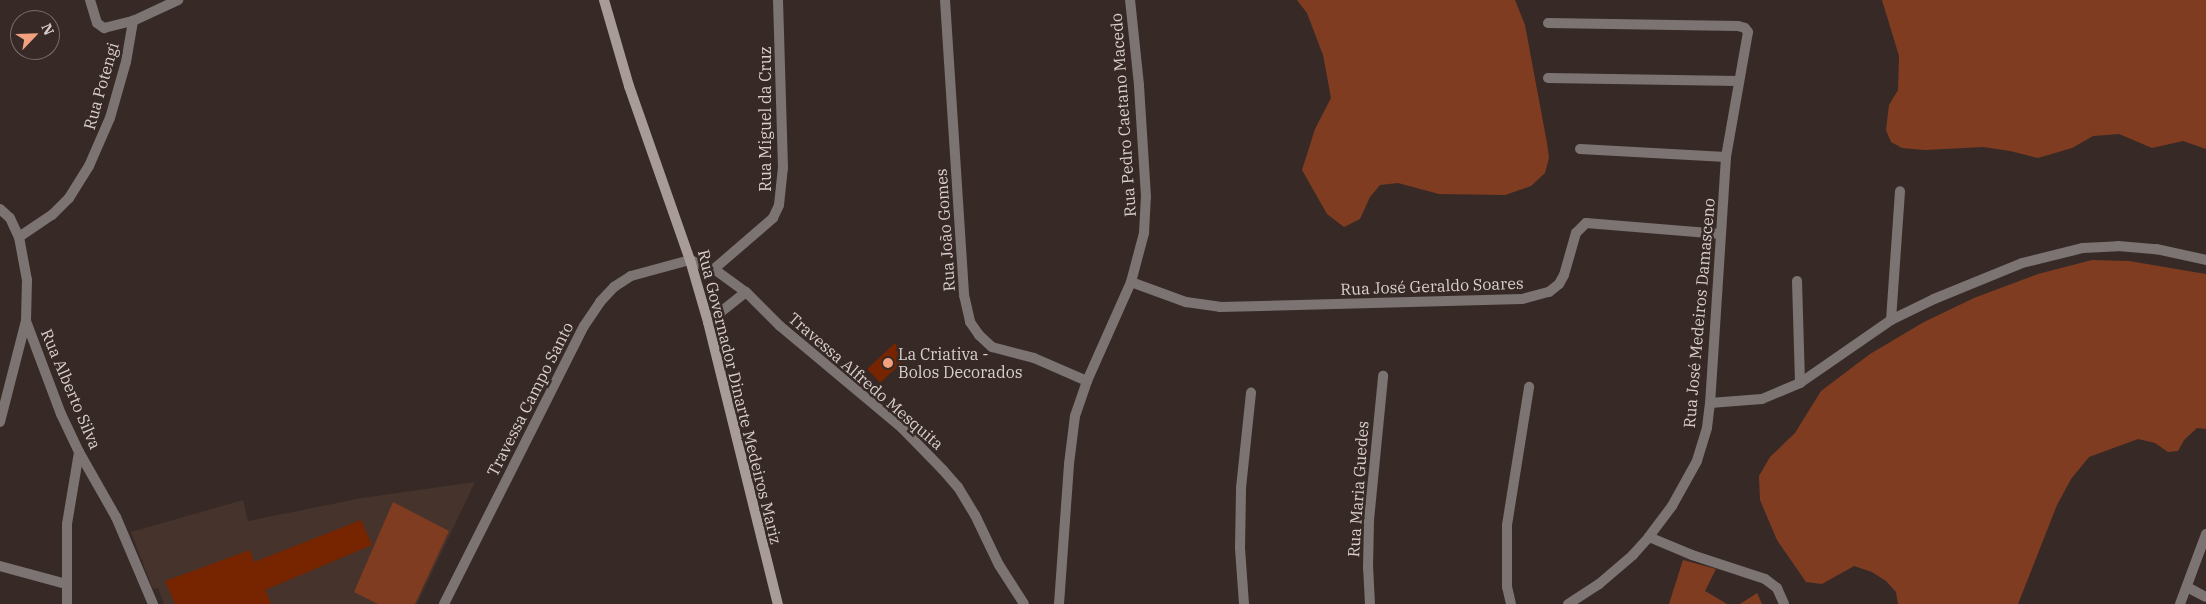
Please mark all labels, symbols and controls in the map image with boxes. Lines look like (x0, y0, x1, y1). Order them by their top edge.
north arrow (10, 10, 60, 60)
street label: Rua Pedro Caetano Macedo (1106, 13, 1140, 217)
text: N (37, 21, 58, 38)
street label: Rua Potengi (79, 40, 123, 132)
street label: Rua Miguel da Cruz (755, 46, 775, 192)
street label: Rua João Gomes (931, 168, 959, 292)
street label: Rua José Medeiros Damasceno (1679, 197, 1719, 429)
street label: Rua Governador Dinarte Medeiros Mariz (694, 248, 786, 546)
street label: Rua José Geraldo Soares (1340, 273, 1524, 299)
street label: Travessa Alfredo Mesquita (784, 308, 948, 454)
street label: Travessa Campo Santo (483, 319, 577, 479)
street label: Rua Alberto Silva (37, 326, 105, 452)
place label: La Criativa - Bolos Decorados (898, 344, 1022, 382)
marker: La Criativa - Bolos Decorados (882, 357, 894, 369)
street label: Rua Maria Guedes (1344, 420, 1372, 558)

